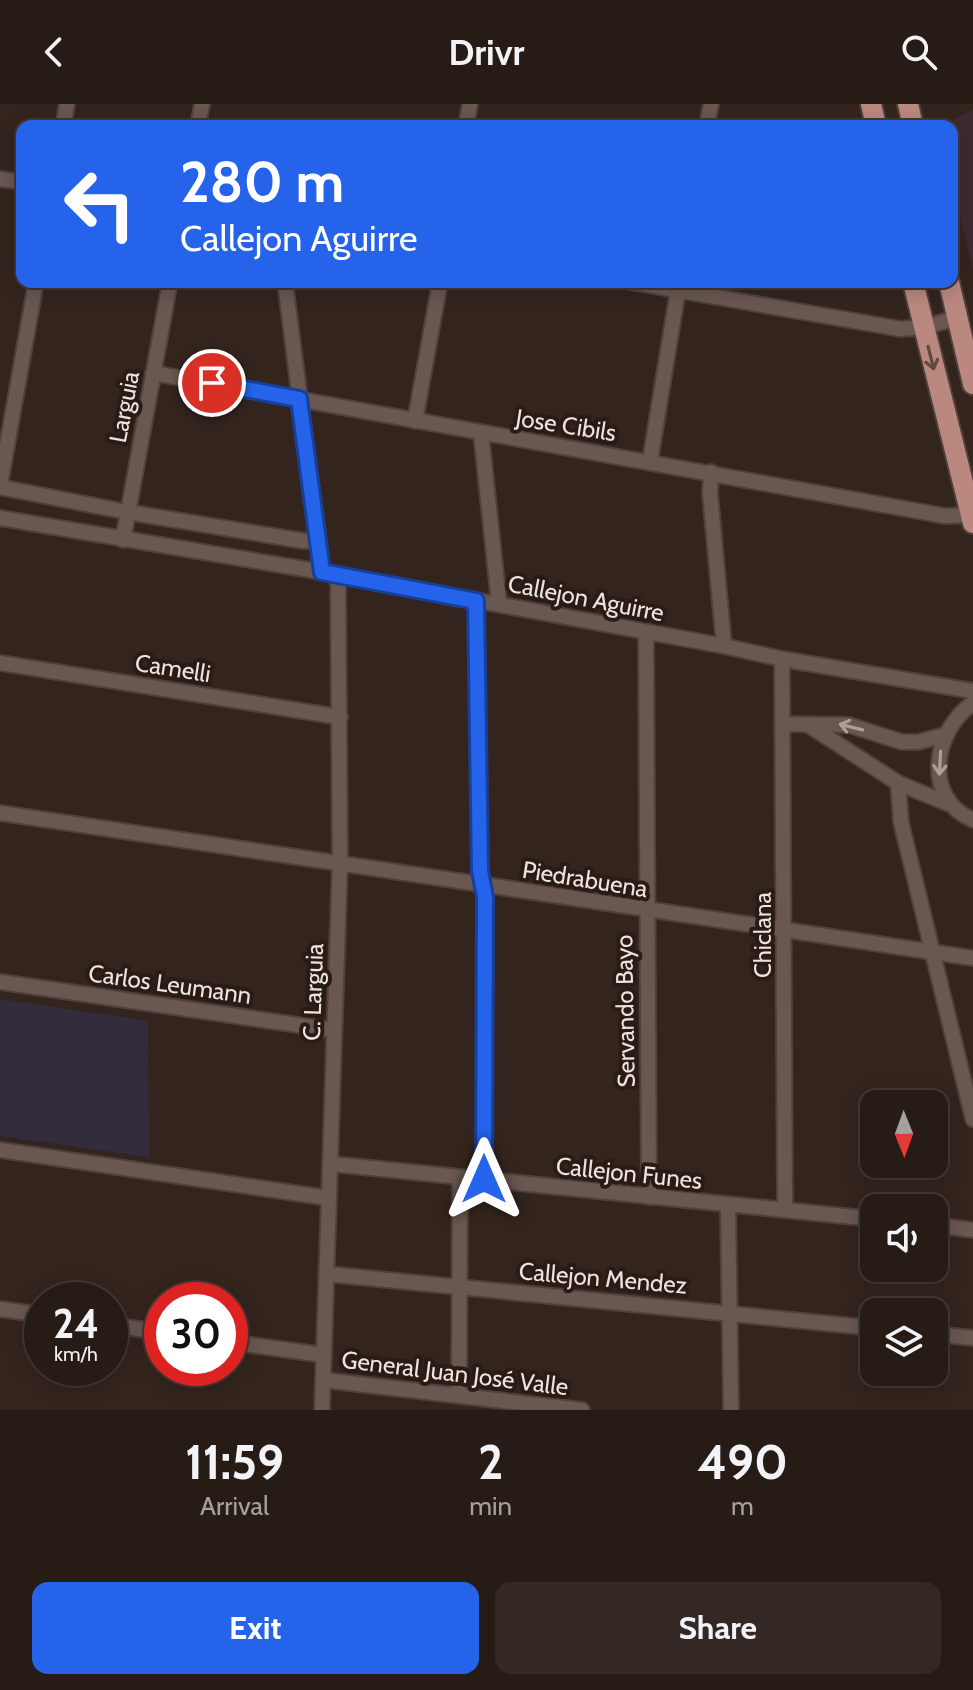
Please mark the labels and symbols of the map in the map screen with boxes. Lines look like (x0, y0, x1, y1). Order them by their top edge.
one-way arrow (925, 344, 940, 370)
pin (178, 349, 246, 417)
street label: Larguia (103, 368, 145, 445)
street label: Jose Cibils (513, 403, 618, 447)
street label: Callejon Aguirre (506, 569, 666, 627)
street label: Camelli (133, 648, 213, 688)
one-way arrow (839, 719, 864, 734)
one-way arrow (932, 749, 947, 776)
street label: Piedrabuena (520, 855, 650, 903)
street label: Chiclana (748, 892, 777, 978)
street label: Servando Bayo (609, 934, 641, 1088)
street label: C. Larguia (297, 942, 329, 1041)
street label: Carlos Leumann (87, 958, 253, 1010)
north arrow (860, 1090, 948, 1178)
position arrow (442, 1137, 526, 1221)
street label: Callejon Funes (555, 1151, 704, 1195)
street label: Callejon Mendez (518, 1256, 688, 1300)
speed limit sign: 30 (144, 1282, 248, 1386)
street label: General Juan José Valle (340, 1345, 570, 1401)

